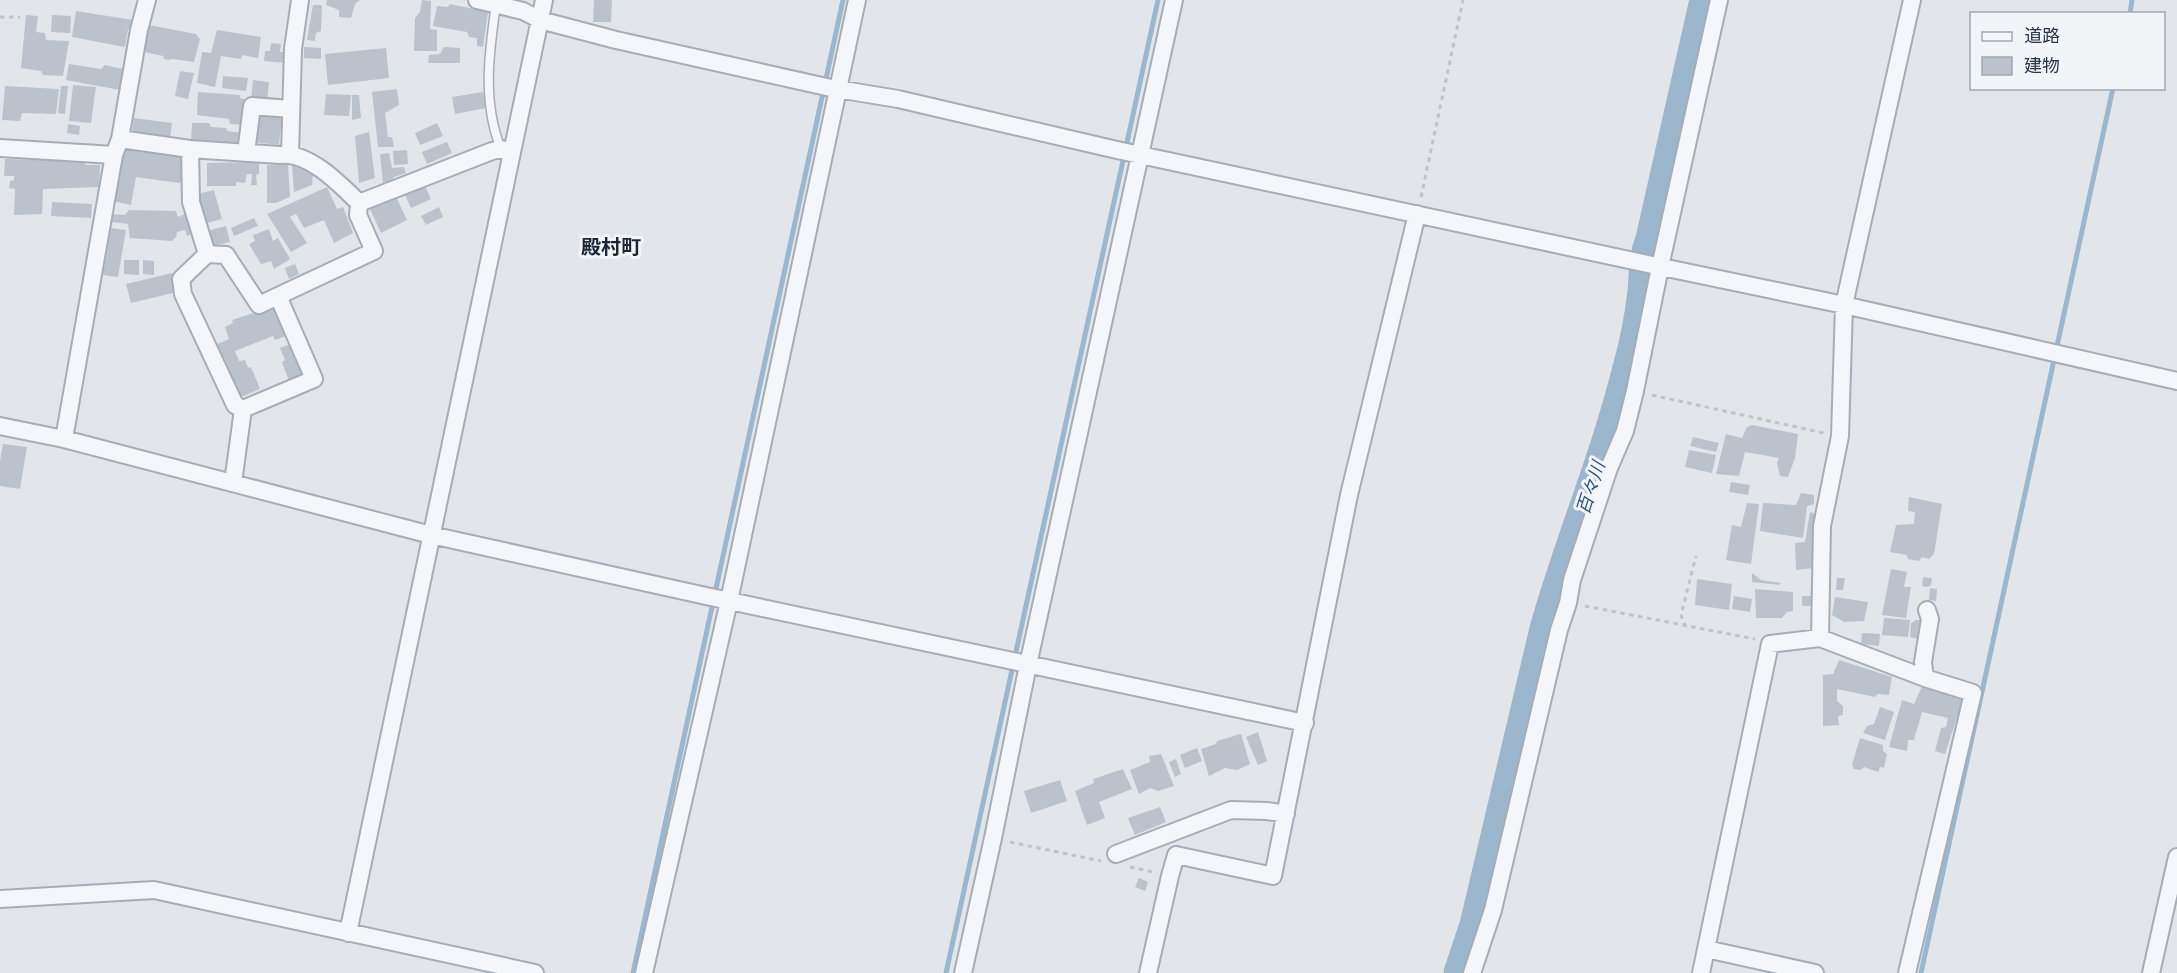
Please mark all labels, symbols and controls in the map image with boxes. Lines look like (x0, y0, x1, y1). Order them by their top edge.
legend (1970, 12, 2165, 90)
text: 道路 (2024, 25, 2060, 46)
text: 建物 (2024, 55, 2060, 76)
district label: 殿村町 (581, 235, 641, 259)
water label: 百々川 (1572, 457, 1609, 517)

